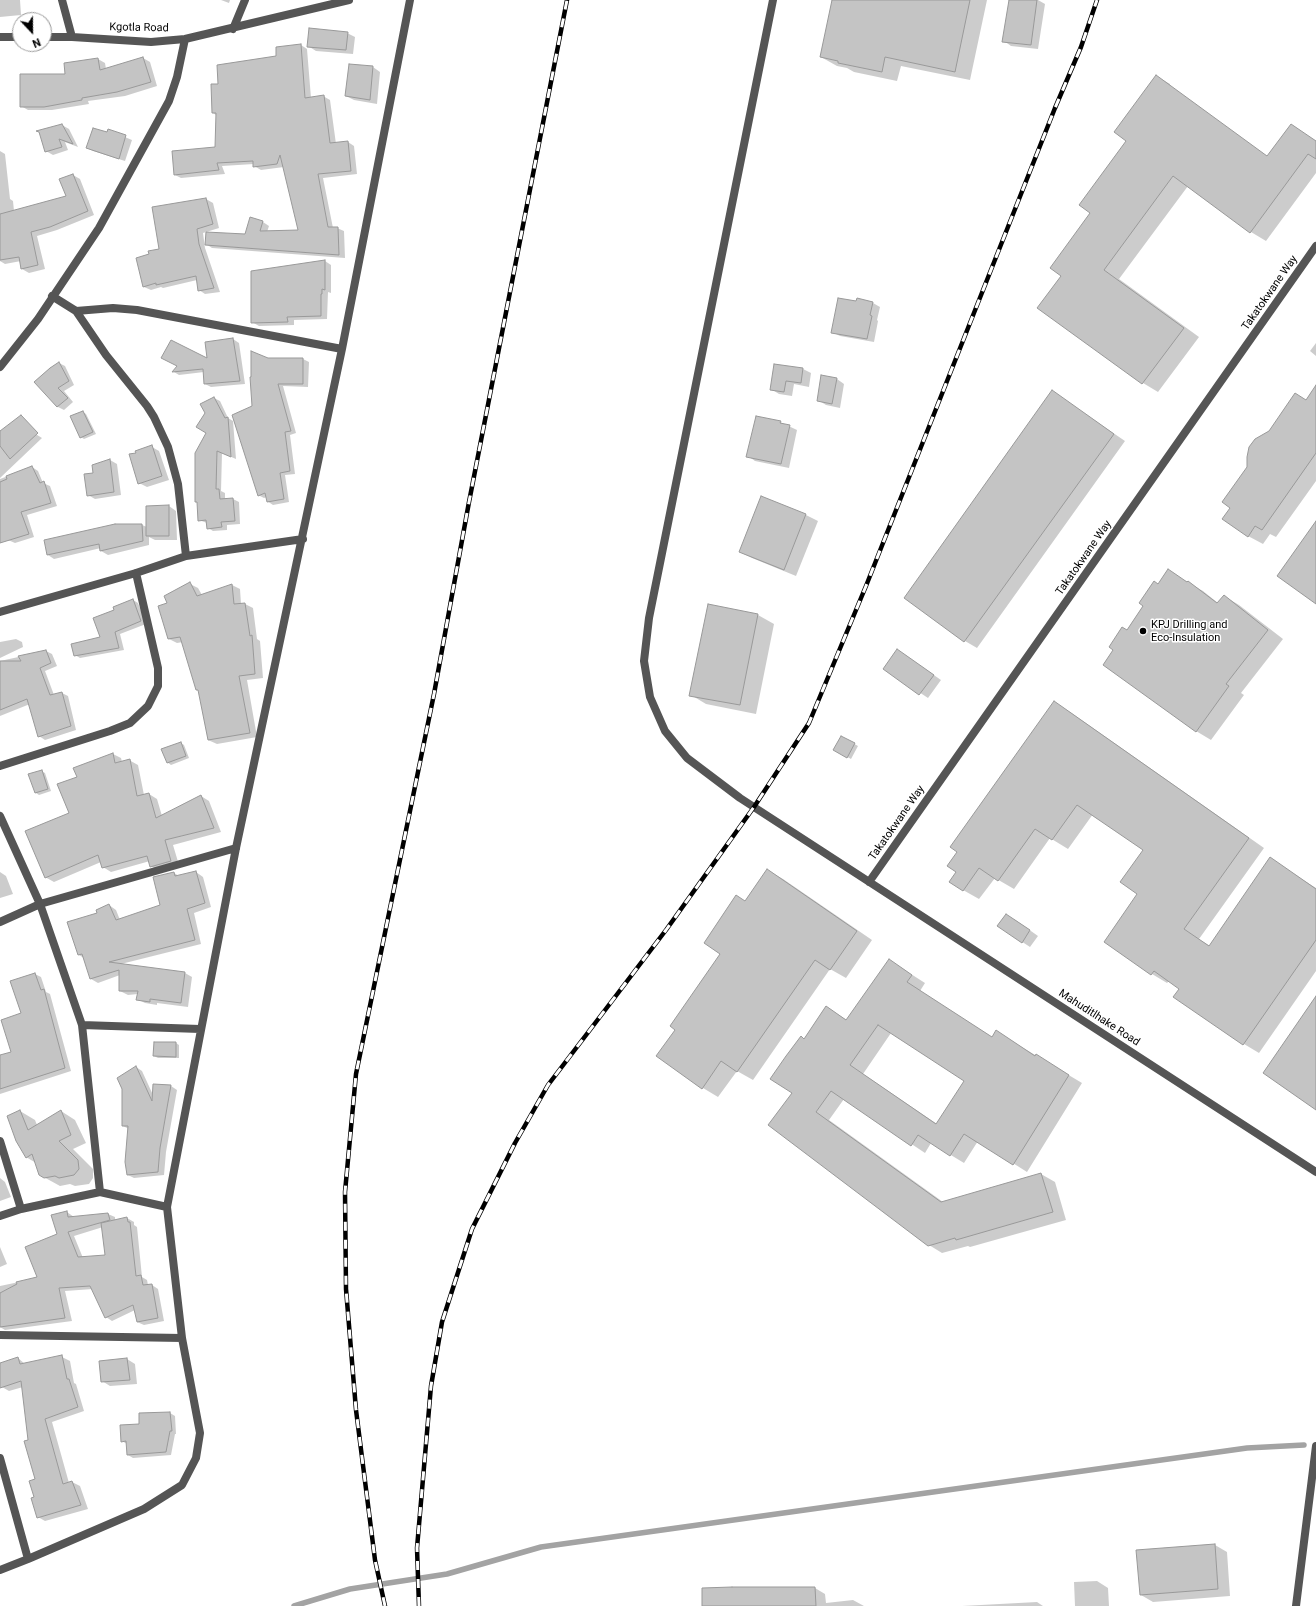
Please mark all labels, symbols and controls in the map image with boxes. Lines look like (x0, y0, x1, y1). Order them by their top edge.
north arrow (12, 12, 52, 52)
street label: Kgotla Road (109, 21, 169, 35)
text: N (30, 35, 42, 50)
street label: Takatokwane Way (1239, 253, 1301, 333)
street label: Takatokwane Way (1053, 518, 1115, 598)
place label: KPJ Drilling and Eco-Insulation (1151, 618, 1227, 644)
marker: KPJ Drilling and Eco-Insulation (1138, 626, 1148, 636)
street label: Takatokwane Way (866, 783, 928, 863)
street label: Mahuditlhake Road (1056, 987, 1142, 1049)

